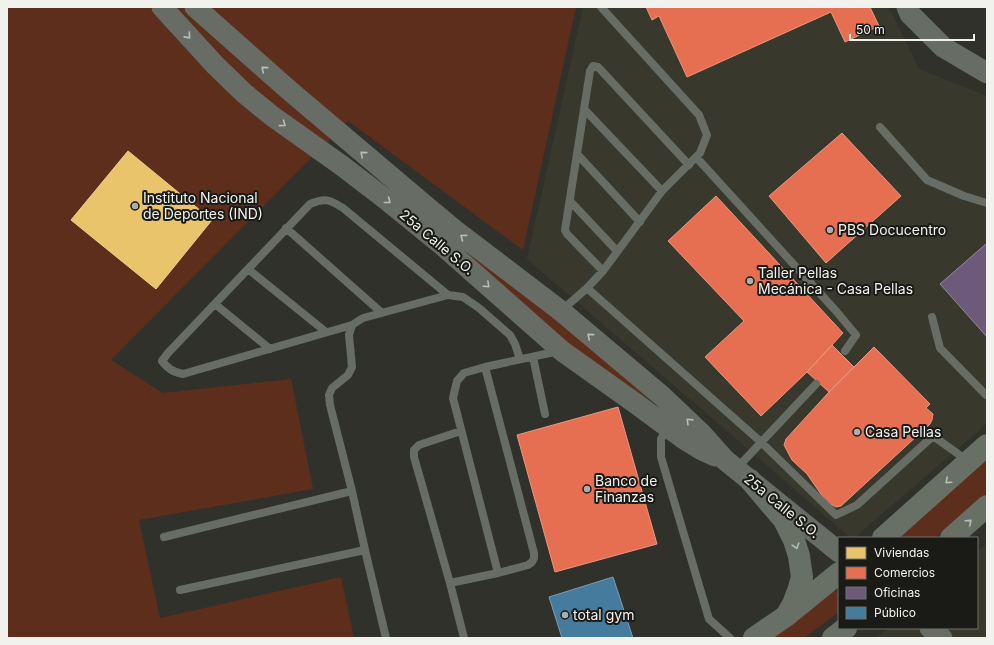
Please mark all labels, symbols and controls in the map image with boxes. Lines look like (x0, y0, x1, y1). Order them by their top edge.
scale bar (850, 16, 974, 42)
text: 50 m (856, 22, 885, 37)
one-way arrow (184, 31, 191, 39)
one-way arrow (261, 67, 269, 74)
one-way arrow (279, 120, 286, 127)
one-way arrow (360, 151, 367, 158)
place label: Instituto Nacional de Deportes (IND) (143, 189, 263, 222)
one-way arrow (384, 196, 391, 203)
marker: Instituto Nacional de Deportes (IND) (130, 201, 140, 211)
street label: 25a Calle S.O. (396, 205, 478, 278)
place label: PBS Docucentro (838, 221, 946, 238)
marker: PBS Docucentro (825, 225, 835, 235)
one-way arrow (461, 234, 468, 241)
place label: Taller Pellas Mecánica - Casa Pellas (758, 264, 913, 297)
marker: Taller Pellas Mecánica - Casa Pellas (745, 276, 755, 286)
one-way arrow (482, 281, 490, 288)
one-way arrow (588, 334, 595, 341)
one-way arrow (686, 418, 694, 426)
place label: Casa Pellas (865, 423, 941, 440)
marker: Casa Pellas (852, 427, 862, 437)
street label: 25a Calle S.O. (741, 470, 824, 541)
place label: Banco de Finanzas (595, 472, 657, 505)
one-way arrow (945, 476, 952, 483)
marker: Banco de Finanzas (582, 484, 592, 494)
one-way arrow (964, 519, 972, 527)
legend (838, 537, 978, 629)
one-way arrow (791, 543, 800, 550)
text: Viviendas (874, 545, 929, 560)
text: Comercios (874, 565, 935, 580)
text: Oficinas (874, 585, 920, 600)
text: Público (874, 605, 916, 620)
place label: total gym (573, 606, 634, 623)
marker: total gym (560, 610, 570, 620)

